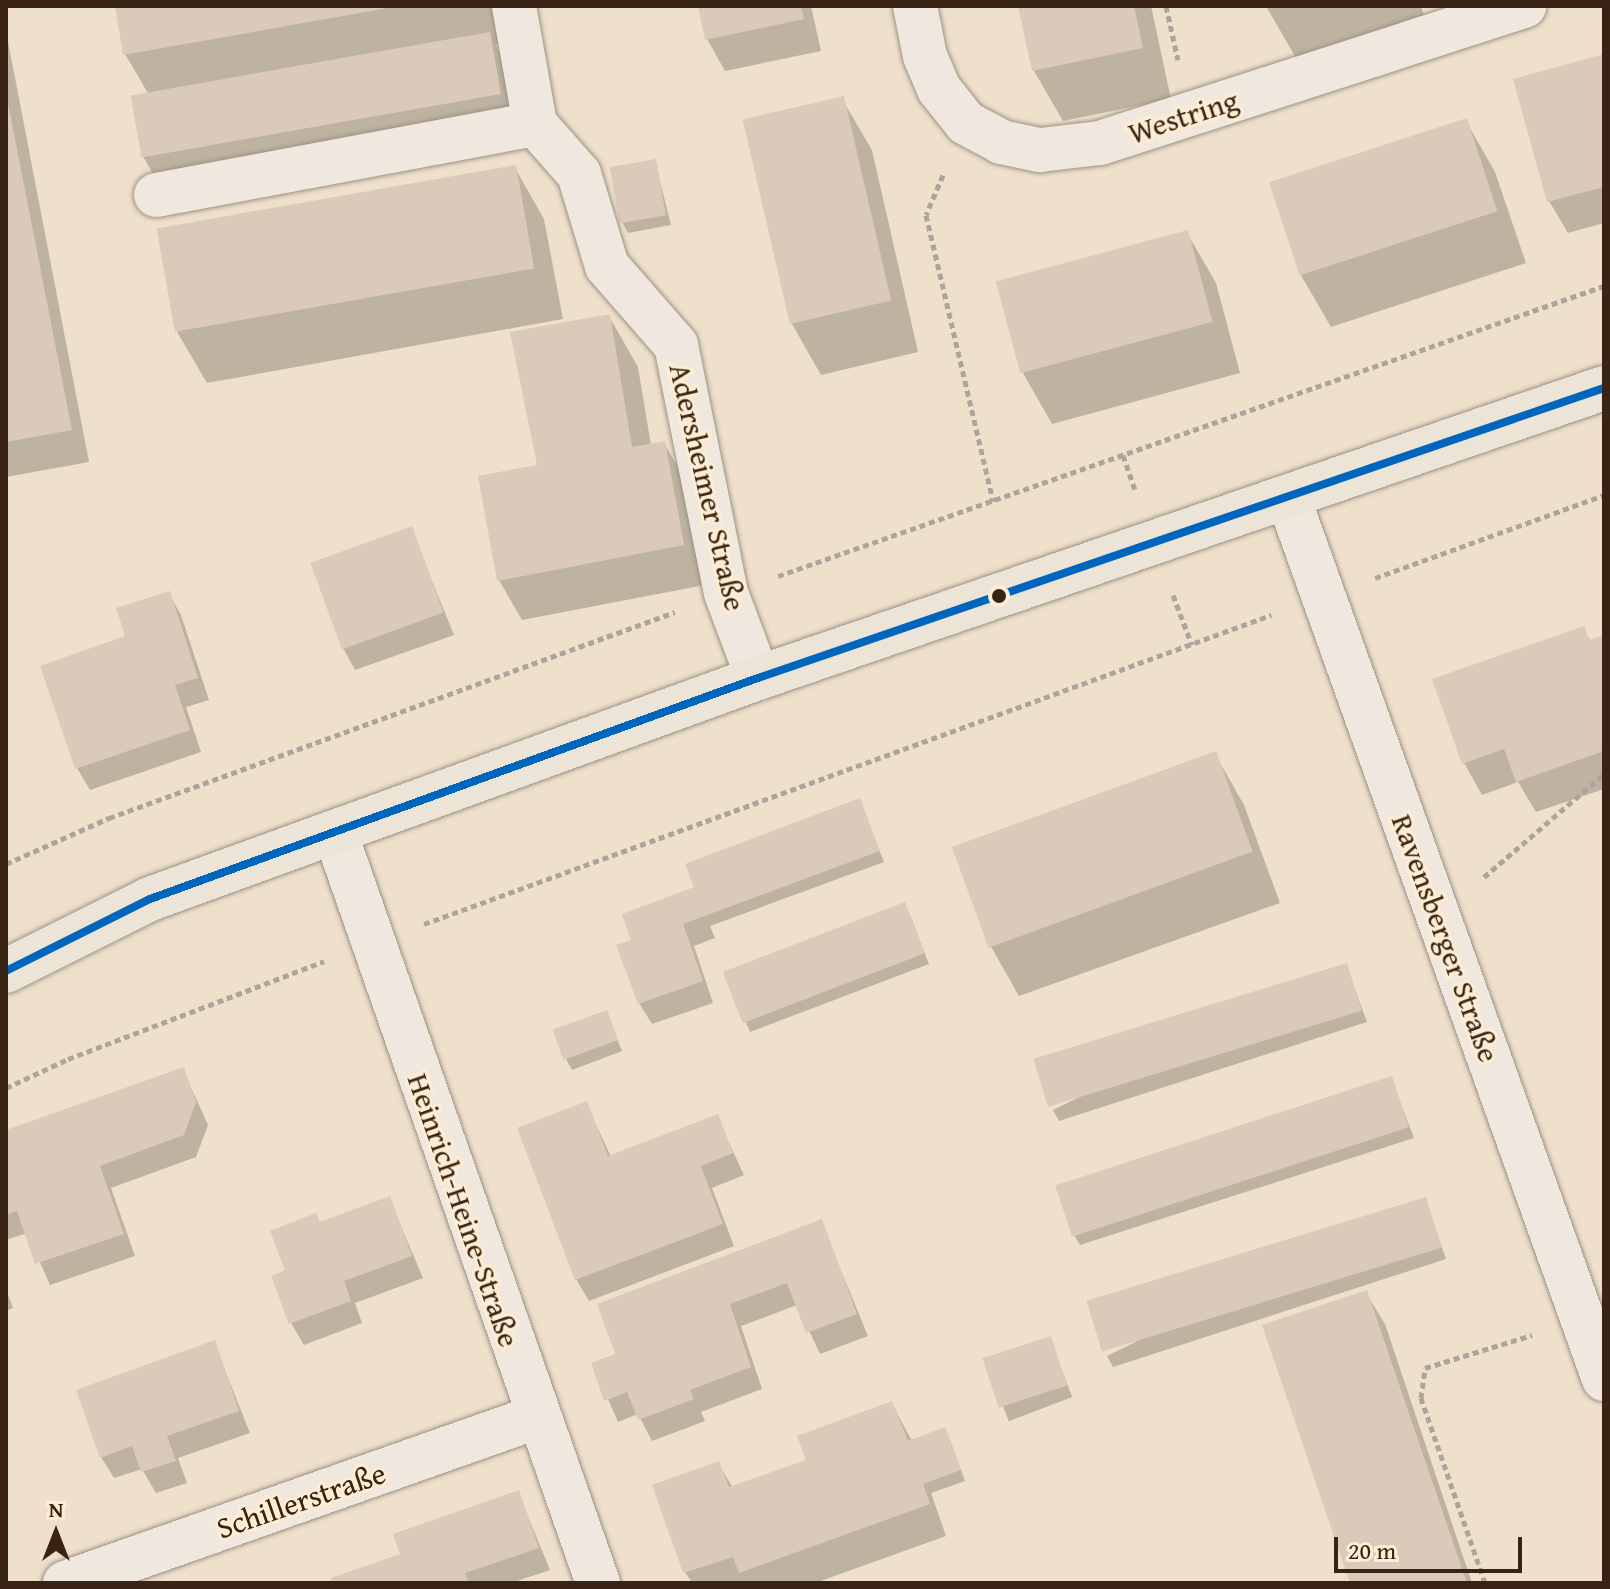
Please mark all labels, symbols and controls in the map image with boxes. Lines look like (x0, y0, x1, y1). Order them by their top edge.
street label: Westring (1123, 81, 1243, 151)
street label: Adersheimer Straße (662, 360, 754, 614)
unlabelled marker (991, 588, 1007, 604)
street label: Ravensberger Straße (1384, 809, 1508, 1067)
street label: Heinrich-Heine-Straße (400, 1069, 528, 1351)
street label: Schillerstraße (212, 1454, 390, 1546)
north arrow (16, 1493, 96, 1573)
text: N (49, 1493, 63, 1525)
scale bar (1338, 1521, 1526, 1571)
text: 20 m (1348, 1533, 1396, 1568)

